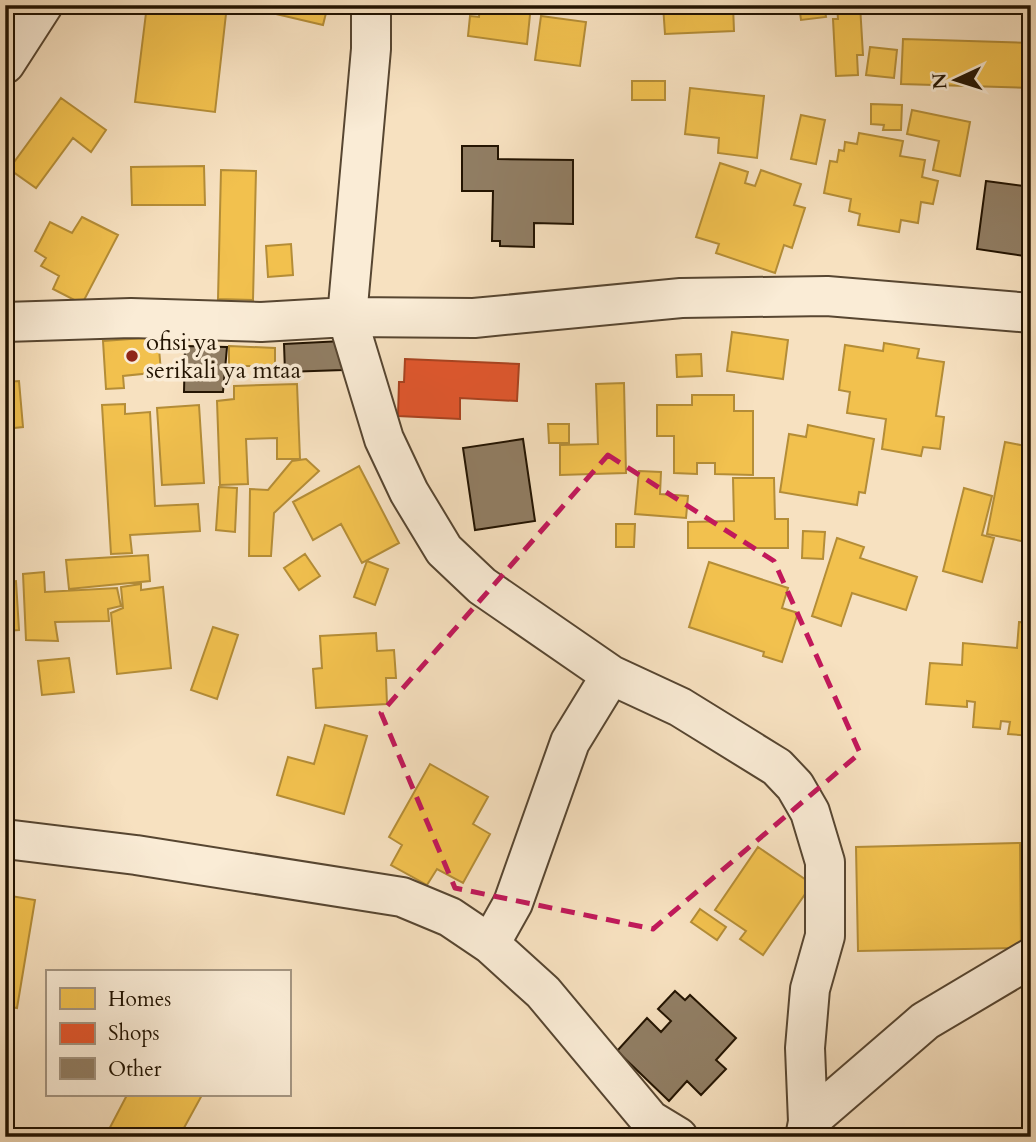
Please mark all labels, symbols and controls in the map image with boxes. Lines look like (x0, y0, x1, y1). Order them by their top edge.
north arrow (920, 46, 990, 116)
text: N (926, 71, 954, 90)
place label: ofisi ya serikali ya mtaa (146, 326, 302, 387)
marker: ofisi ya serikali ya mtaa (124, 348, 140, 364)
legend (46, 970, 290, 1096)
text: Homes (108, 985, 171, 1014)
text: Shops (108, 1019, 160, 1048)
text: Other (108, 1055, 162, 1084)

